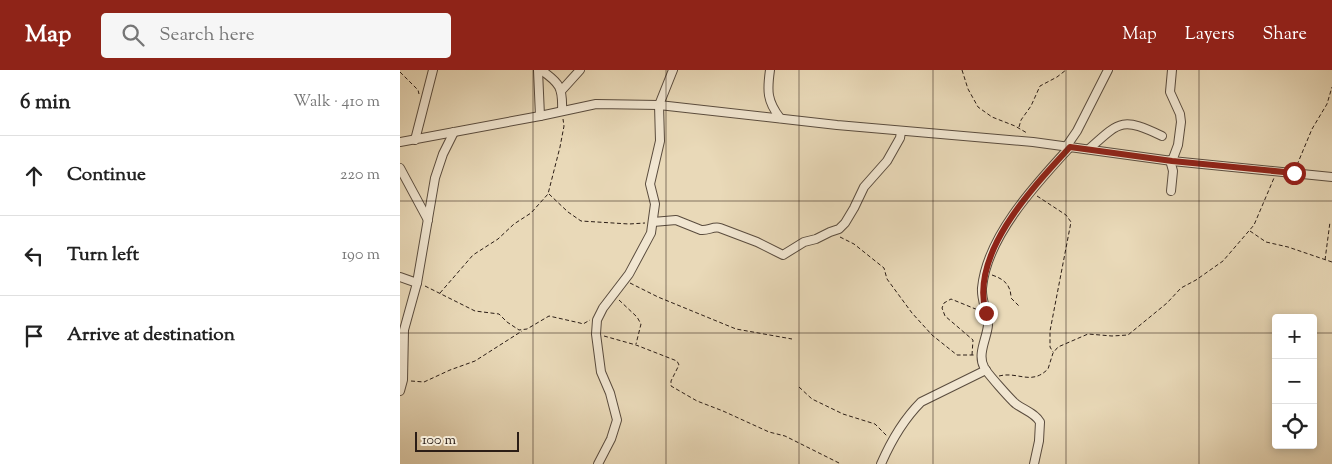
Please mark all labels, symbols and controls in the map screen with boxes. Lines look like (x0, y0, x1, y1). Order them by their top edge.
search box (101, 13, 451, 58)
text: Map (25, 18, 71, 52)
icon: search (119, 21, 147, 49)
text: Search here (159, 22, 255, 49)
text: Map (1122, 22, 1157, 48)
text: Layers (1185, 22, 1235, 48)
text: Share (1263, 22, 1307, 48)
text: 6 min (20, 88, 71, 118)
text: Walk · 410 m (293, 91, 380, 114)
icon: ahead (20, 162, 48, 190)
text: Continue (67, 162, 146, 189)
route start (1283, 162, 1306, 185)
text: 220 m (340, 164, 380, 187)
icon: left (20, 242, 48, 270)
text: Turn left (67, 242, 139, 269)
text: 190 m (342, 244, 380, 267)
route end (975, 302, 998, 325)
map controls (1272, 314, 1317, 449)
button: + (1272, 314, 1317, 359)
icon: arrive (20, 322, 48, 350)
text: Arrive at destination (67, 322, 235, 349)
button: − (1272, 359, 1317, 404)
button: locate (1272, 404, 1317, 449)
scale bar (415, 429, 519, 452)
text: 100 m (422, 431, 456, 451)

